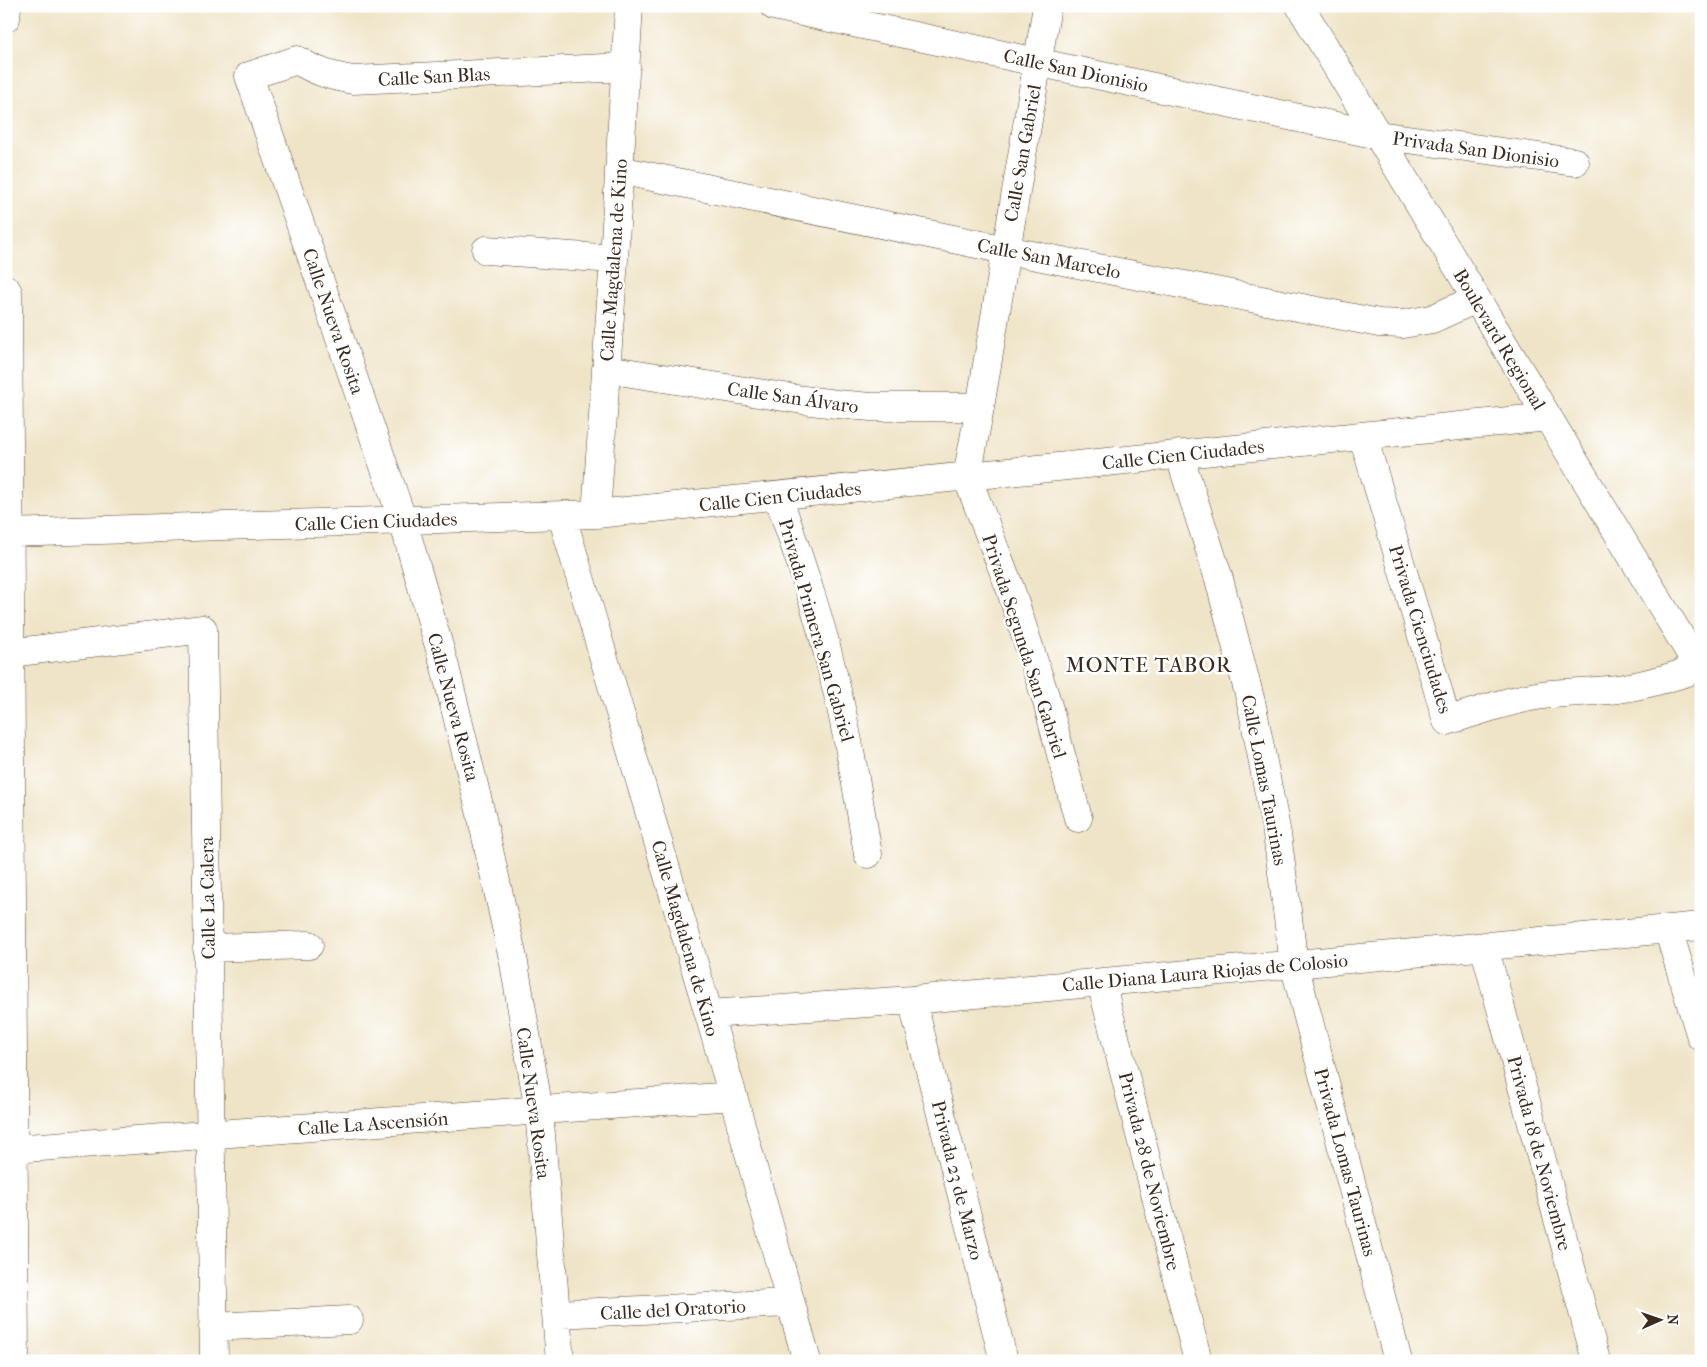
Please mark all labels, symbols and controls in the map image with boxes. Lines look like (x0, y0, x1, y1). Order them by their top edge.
street label: Calle San Dionisio (1001, 45, 1150, 97)
street label: Calle San Blas (377, 63, 491, 91)
street label: Calle San Gabriel (1000, 83, 1046, 224)
street label: Privada San Dionisio (1391, 127, 1561, 173)
street label: Calle Magdalena de Kino (596, 158, 632, 362)
street label: Calle San Marcelo (975, 234, 1123, 284)
street label: Calle Nueva Rosita (298, 246, 368, 397)
street label: Boulevard Regional (1448, 265, 1550, 414)
street label: Calle San Álvaro (726, 378, 860, 418)
street label: Calle Cien Ciudades (1101, 436, 1265, 474)
street label: Calle Cien Ciudades (698, 478, 862, 516)
street label: Calle Cien Ciudades (294, 508, 458, 536)
street label: Privada Primera San Gabriel (774, 516, 858, 744)
street label: Privada Segunda San Gabriel (977, 531, 1071, 761)
street label: Privada Cienciudades (1384, 542, 1456, 716)
street label: Calle Nueva Rosita (423, 631, 483, 784)
district label: MONTE TABOR (1066, 653, 1232, 677)
street label: Calle Lomas Taurinas (1237, 693, 1291, 867)
street label: Calle La Calera (196, 836, 220, 960)
street label: Calle Magdalena de Kino (646, 838, 724, 1039)
street label: Calle Diana Laura Riojas de Colosio (1061, 950, 1349, 996)
street label: Calle Nueva Rosita (511, 1026, 555, 1181)
street label: Privada 18 de Noviembre (1502, 1053, 1576, 1253)
street label: Privada Lomas Taurinas (1309, 1066, 1381, 1259)
street label: Privada 28 de Noviembre (1114, 1070, 1184, 1273)
street label: Privada 23 de Marzo (927, 1098, 988, 1263)
street label: Calle La Ascensión (297, 1108, 449, 1140)
north arrow (1634, 1294, 1684, 1344)
street label: Calle del Oratorio (600, 1295, 747, 1325)
text: N (1664, 1314, 1681, 1326)

